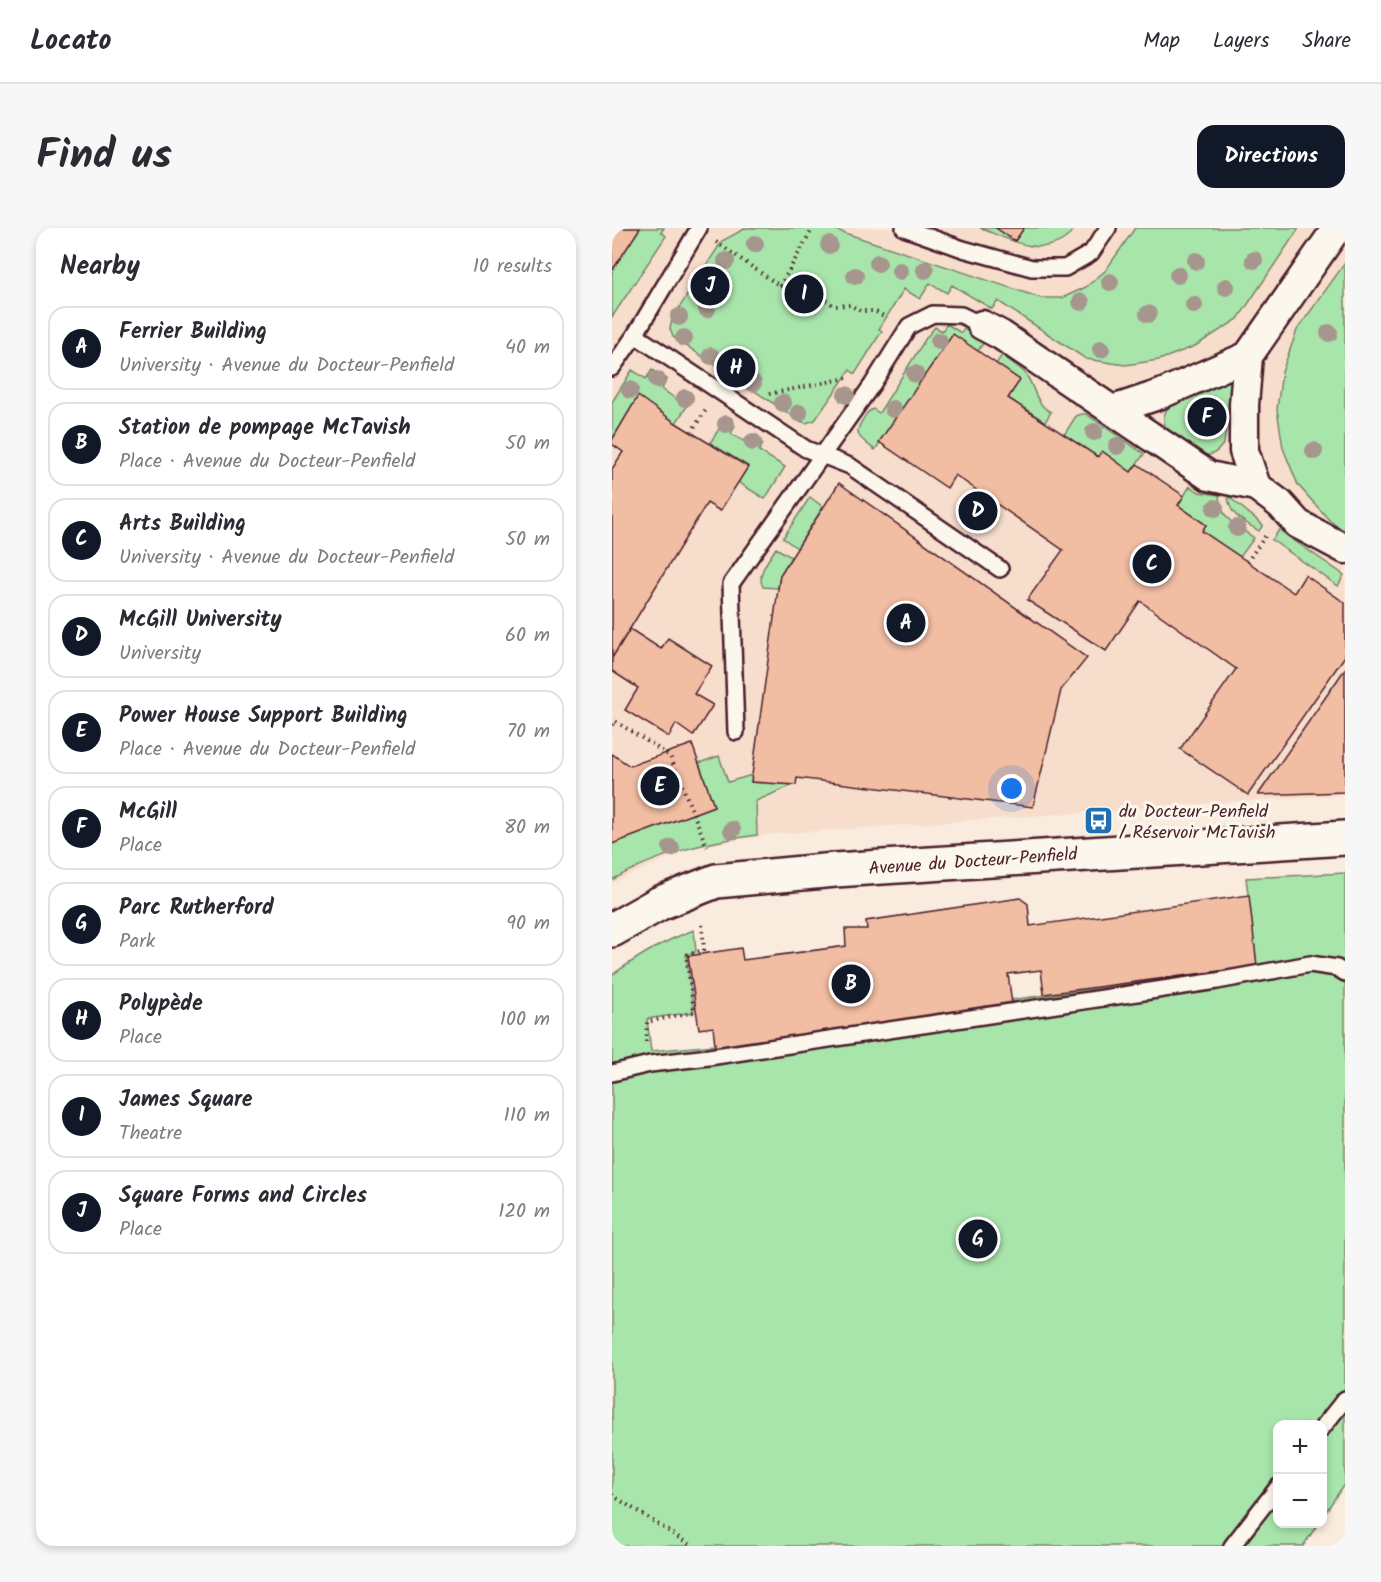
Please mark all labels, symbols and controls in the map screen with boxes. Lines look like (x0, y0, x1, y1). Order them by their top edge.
text: Locato (30, 19, 111, 64)
text: Map (1143, 25, 1180, 58)
text: Layers (1213, 25, 1269, 58)
text: Share (1302, 25, 1351, 58)
text: Find us (36, 123, 172, 190)
button: Directions (1197, 125, 1345, 188)
text: Nearby (60, 246, 140, 288)
text: 10 results (473, 251, 552, 283)
pin: J (690, 264, 730, 308)
pin: I (784, 272, 824, 316)
text: Ferrier Building (119, 315, 267, 350)
text: A (75, 332, 88, 364)
text: 40 m (505, 332, 550, 364)
pin: H (716, 346, 756, 390)
text: University · Avenue du Docteur-Penfield (119, 350, 454, 382)
pin: F (1188, 394, 1226, 440)
text: Station de pompage McTavish (119, 411, 411, 446)
text: B (75, 428, 88, 460)
text: 50 m (505, 428, 550, 460)
text: Place · Avenue du Docteur-Penfield (119, 446, 415, 478)
pin: D (958, 488, 998, 534)
text: Arts Building (119, 507, 246, 542)
text: C (75, 524, 88, 556)
text: 50 m (505, 524, 550, 556)
text: University · Avenue du Docteur-Penfield (119, 542, 454, 574)
pin: C (1132, 542, 1172, 586)
pin: A (886, 600, 926, 646)
text: McGill University (119, 603, 282, 638)
text: D (75, 620, 88, 652)
text: 60 m (505, 620, 550, 652)
text: University (119, 638, 201, 670)
text: Power House Support Building (119, 699, 408, 734)
text: E (76, 716, 87, 748)
text: 70 m (507, 716, 550, 748)
text: Place · Avenue du Docteur-Penfield (119, 734, 415, 766)
pin: E (640, 764, 680, 808)
your location (997, 774, 1026, 803)
text: McGill (119, 795, 177, 830)
place label: du Docteur-Penfield / Réservoir McTavish (1119, 798, 1275, 848)
bus stop icon: du Docteur-Penfield / Réservoir McTavish (1082, 805, 1114, 837)
text: F (76, 812, 87, 844)
text: 80 m (504, 812, 550, 844)
text: Place (119, 830, 162, 862)
street label: Avenue du Docteur-Penfield (868, 841, 1080, 884)
text: Parc Rutherford (119, 891, 274, 926)
text: G (76, 908, 87, 940)
text: 90 m (506, 908, 550, 940)
text: Park (119, 926, 155, 958)
pin: B (832, 962, 870, 1006)
text: Polypède (119, 987, 203, 1022)
text: H (75, 1004, 88, 1036)
text: 100 m (500, 1004, 550, 1036)
text: Place (119, 1022, 162, 1054)
text: James Square (119, 1083, 253, 1118)
text: I (78, 1100, 85, 1132)
text: 110 m (504, 1100, 550, 1132)
text: Theatre (119, 1118, 182, 1150)
text: Square Forms and Circles (119, 1179, 367, 1214)
text: J (77, 1196, 86, 1228)
text: 120 m (498, 1196, 550, 1228)
text: Place (119, 1214, 162, 1246)
pin: G (958, 1216, 998, 1262)
map controls (1273, 1420, 1327, 1528)
button: + (1273, 1420, 1327, 1474)
button: − (1273, 1474, 1327, 1528)

